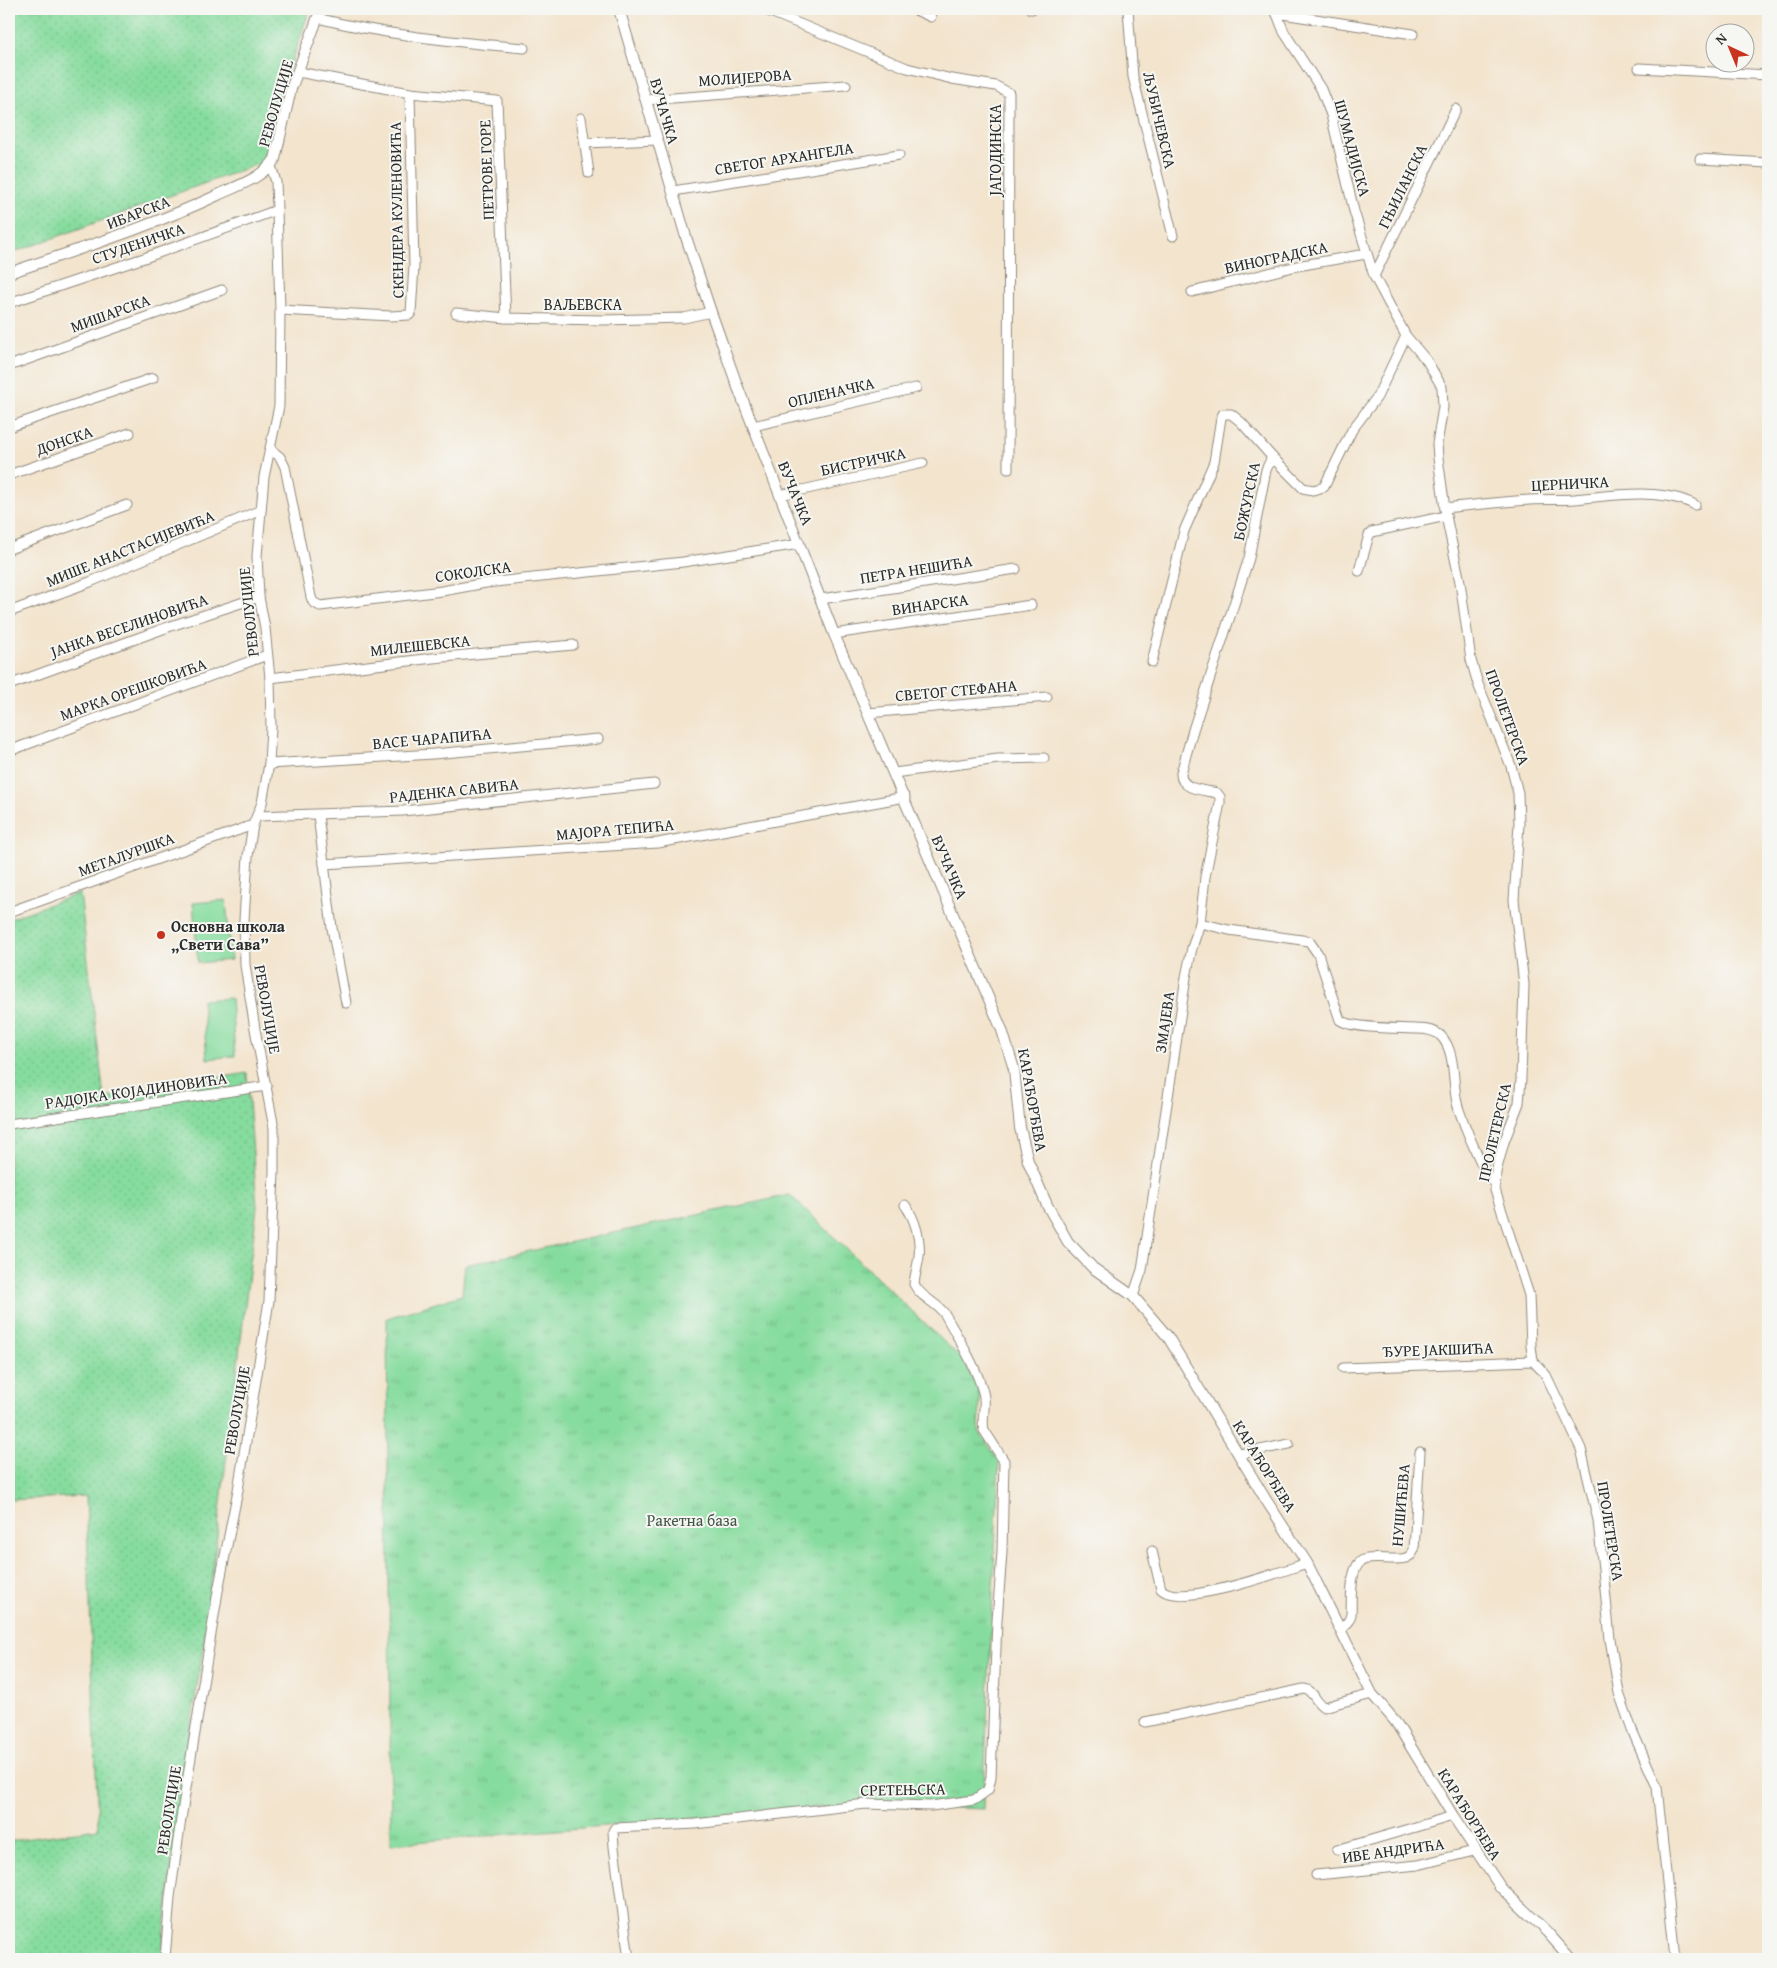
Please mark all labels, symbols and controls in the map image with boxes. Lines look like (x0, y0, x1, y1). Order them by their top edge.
north arrow (1704, 22, 1754, 72)
text: N (1711, 28, 1732, 49)
street label: РЕВОЛУЦИЈЕ (251, 57, 299, 149)
street label: МОЛИЈЕРОВА (698, 62, 793, 92)
street label: ЉУБИЧЕВСКА (1137, 69, 1183, 171)
street label: ВУЧАЧКА (644, 75, 686, 147)
street label: ШУМАДИЈСКА (1329, 97, 1378, 200)
street label: ЈАГОДИНСКА (983, 104, 1007, 198)
street label: ПЕТРОВЕ ГОРЕ (472, 119, 500, 221)
street label: СКЕНДЕРА КУЛЕНОВИЋА (382, 121, 410, 299)
street label: СВЕТОГ АРХАНГЕЛА (713, 135, 855, 181)
street label: ГЊИЛАНСКА (1371, 139, 1433, 232)
street label: ИБАРСКА (103, 189, 174, 235)
street label: СТУДЕНИЧКА (88, 216, 188, 270)
street label: ВИНОГРАДСКА (1222, 234, 1330, 280)
street label: МИШАРСКА (67, 287, 153, 339)
street label: ВАЉЕВСКА (544, 292, 622, 316)
street label: ОПЛЕНАЧКА (785, 370, 877, 414)
street label: ДОНСКА (31, 419, 96, 461)
street label: БИСТРИЧКА (818, 440, 908, 482)
street label: ВУЧАЧКА (772, 457, 820, 529)
street label: БОЖУРСКА (1226, 459, 1266, 542)
street label: ЦЕРНИЧКА (1531, 469, 1610, 497)
street label: МИШЕ АНАСТАСИЈЕВИЋА (42, 503, 218, 593)
street label: ПЕТРА НЕШИЋА (858, 548, 974, 590)
street label: СОКОЛСКА (434, 554, 513, 588)
street label: РЕВОЛУЦИЈЕ (231, 566, 265, 658)
street label: ЈАНКА ВЕСЕЛИНОВИЋА (45, 587, 211, 664)
street label: ВИНАРСКА (890, 587, 970, 621)
street label: МИЛЕШЕВСКА (369, 628, 471, 662)
street label: МАРКА ОРЕШКОВИЋА (56, 651, 210, 727)
street label: ПРОЛЕТЕРСКА (1479, 666, 1537, 769)
street label: СВЕТОГ СТЕФАНА (894, 673, 1018, 707)
street label: ВАСЕ ЧАРАПИЋА (371, 721, 493, 755)
street label: РАДЕНКА САВИЋА (388, 771, 520, 809)
street label: МАЈОРА ТЕПИЋА (555, 812, 675, 846)
street label: МЕТАЛУРШКА (75, 825, 178, 883)
street label: ВУЧАЧКА (926, 831, 974, 903)
place label: Основна школа „Свети Сава” (171, 914, 286, 956)
marker: Основна школа „Свети Сава” (155, 929, 167, 941)
street label: РЕВОЛУЦИЈЕ (248, 963, 288, 1055)
street label: ЗМАЈЕВА (1148, 989, 1180, 1055)
street label: КАРАЂОРЂЕВА (1012, 1046, 1054, 1154)
street label: РАДОЈКА КОЈАДИНОВИЋА (44, 1065, 229, 1115)
street label: ПРОЛЕТЕРСКА (1471, 1080, 1517, 1184)
street label: ЂУРЕ ЈАКШИЋА (1382, 1335, 1494, 1363)
street label: РЕВОЛУЦИЈЕ (216, 1364, 256, 1456)
street label: КАРАЂОРЂЕВА (1227, 1415, 1303, 1517)
street label: НУШИЋЕВА (1384, 1462, 1416, 1547)
street label: ПРОЛЕТЕРСКА (1591, 1479, 1631, 1583)
park label: Ракетна база (647, 1508, 738, 1532)
street label: КАРАЂОРЂЕВА (1432, 1763, 1508, 1865)
street label: РЕВОЛУЦИЈЕ (149, 1764, 187, 1856)
street label: СРЕТЕЊСКА (860, 1776, 946, 1802)
street label: ИВЕ АНДРИЋА (1340, 1831, 1446, 1869)

